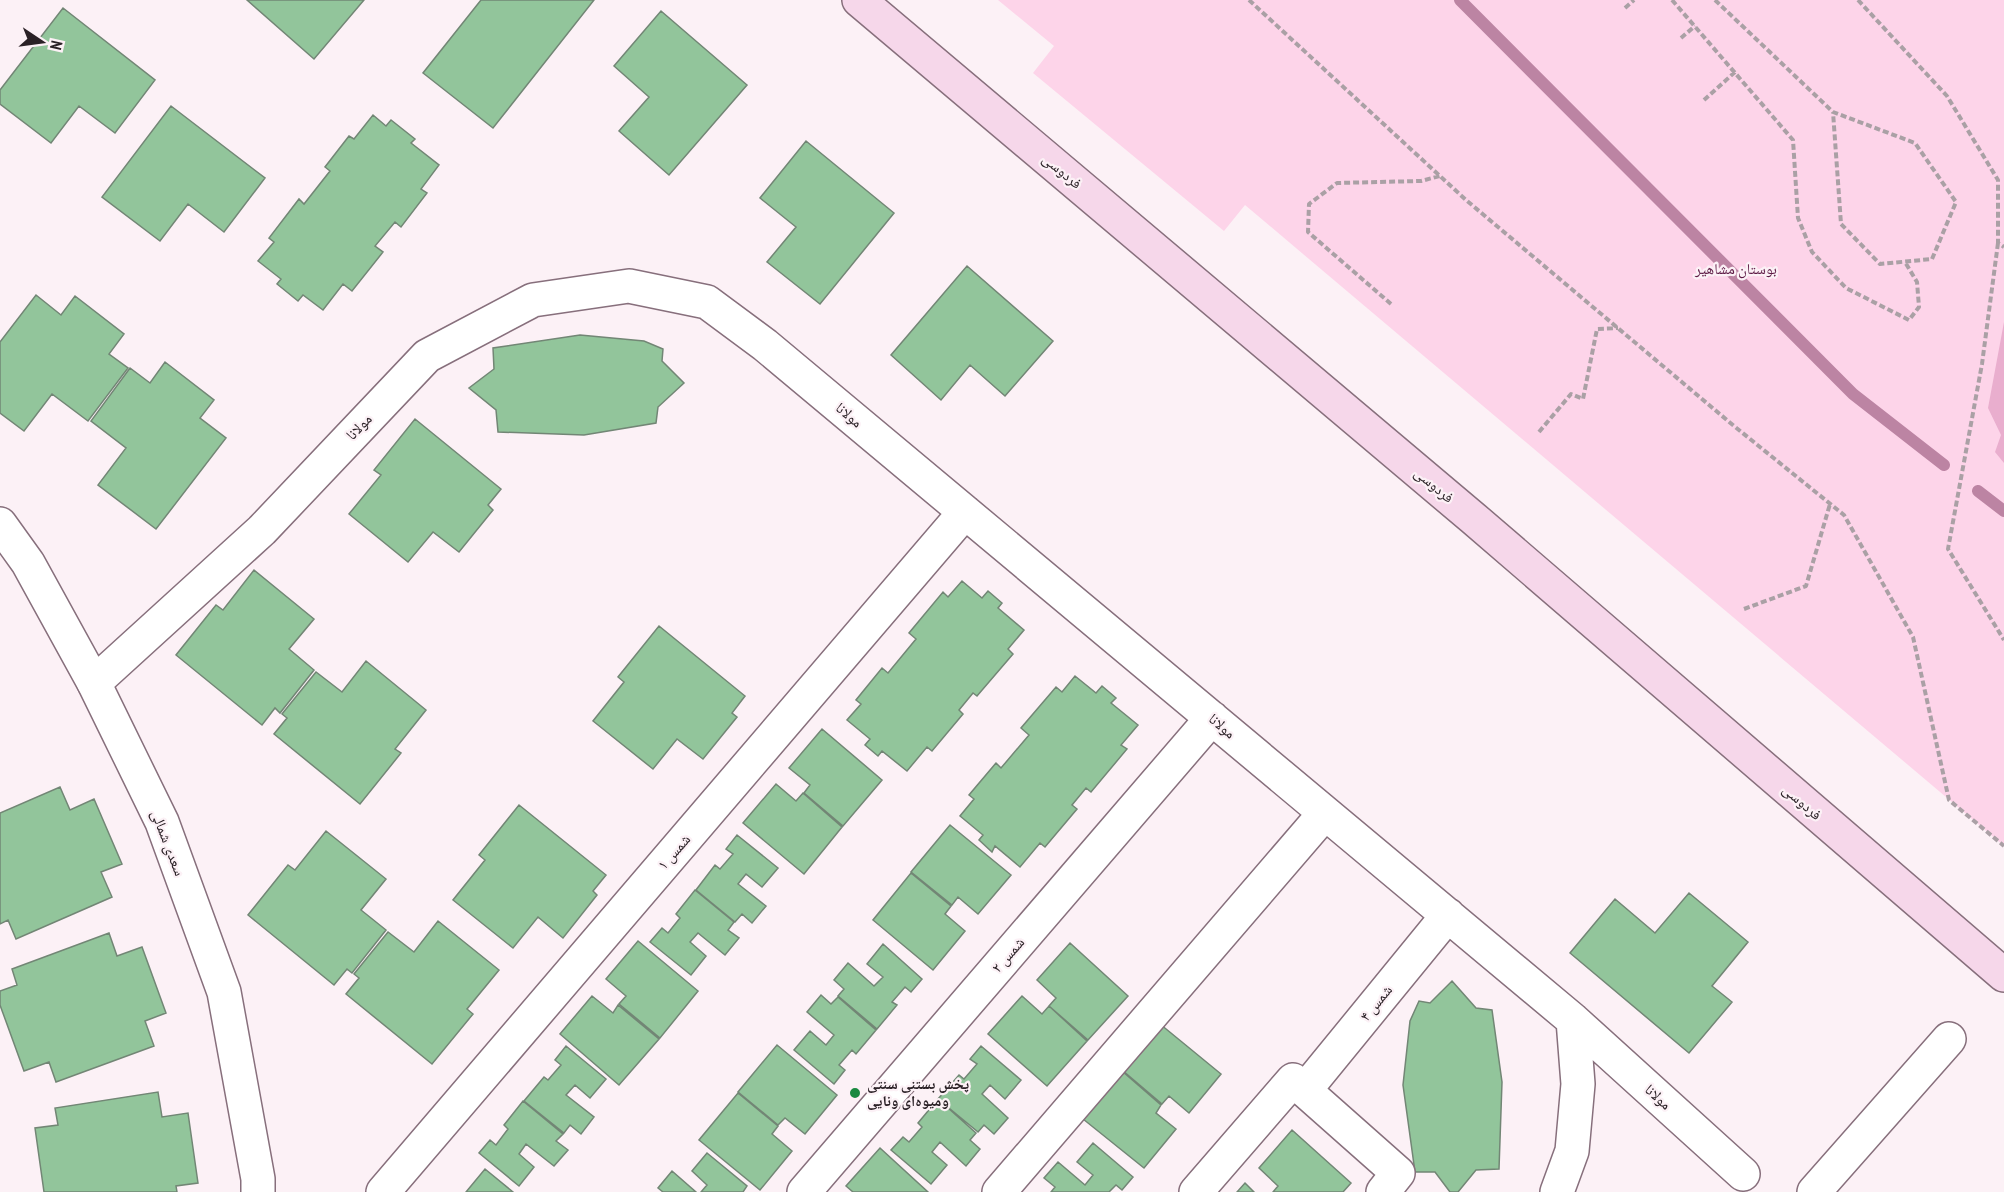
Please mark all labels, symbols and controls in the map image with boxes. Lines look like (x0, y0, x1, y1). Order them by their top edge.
north arrow (12, 12, 72, 72)
text: N (46, 39, 67, 52)
street label: فردوسی (1038, 149, 1086, 193)
park label: بوستان مشاهیر (1694, 259, 1777, 279)
street label: مولانا (832, 398, 867, 431)
street label: مولانا (342, 409, 376, 444)
street label: فردوسی (1410, 463, 1458, 507)
street label: مولانا (1205, 709, 1240, 742)
street label: فردوسی (1778, 779, 1826, 825)
street label: سعدی شمالی (146, 807, 190, 879)
street label: شمس ۱ (653, 830, 695, 874)
street label: شمس ۲ (987, 933, 1029, 977)
street label: شمس ۴ (1355, 981, 1397, 1025)
place label: پخش بستنی سنتی ومیوه‌ای ونایی (867, 1074, 969, 1110)
street label: مولانا (1641, 1080, 1676, 1114)
marker: پخش بستنی سنتی ومیوه‌ای ونایی (848, 1086, 862, 1100)

